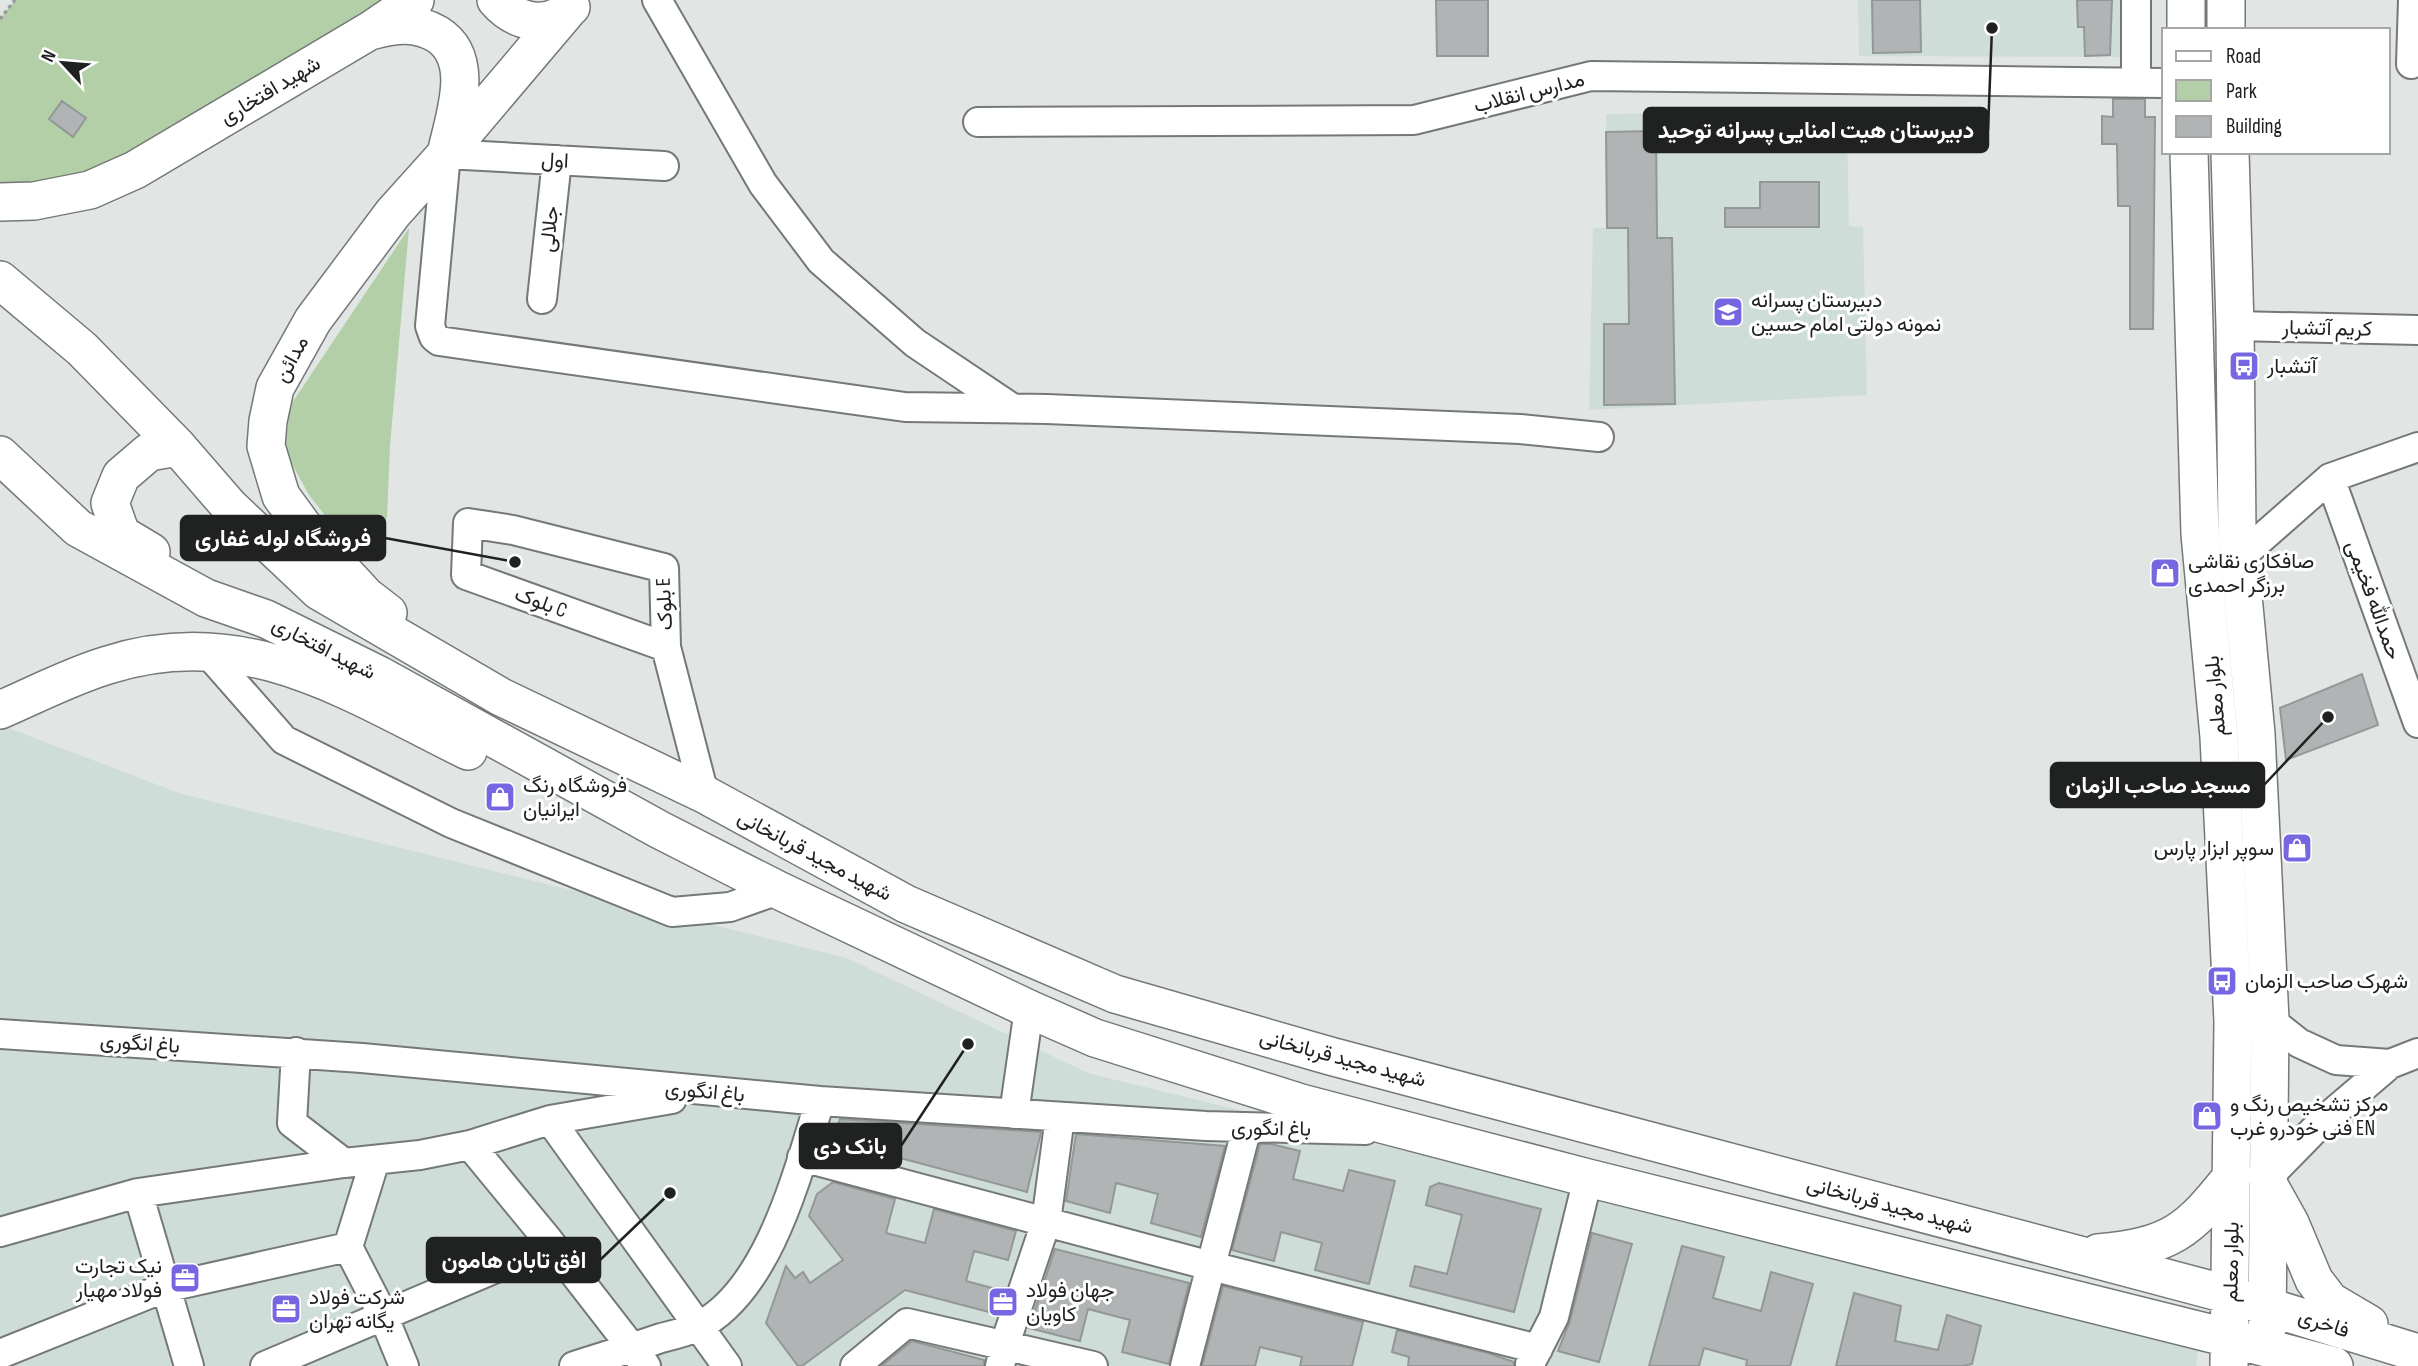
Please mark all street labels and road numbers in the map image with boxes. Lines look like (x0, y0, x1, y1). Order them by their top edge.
street label: شهید افتخاری (215, 51, 325, 130)
street label: مدارس انقلاب (1471, 67, 1587, 118)
street label: اول (541, 147, 569, 174)
street label: جلالی (535, 205, 564, 253)
street label: کریم آتشبار (2281, 315, 2372, 343)
street label: مدائن (269, 332, 314, 387)
street label: حمدالله فخیمی (2340, 537, 2408, 663)
street label: بلوک E (651, 577, 678, 631)
street label: بلوک C (511, 581, 571, 623)
street label: شهید افتخاری (268, 612, 380, 685)
street label: بلوار معلم (2200, 655, 2232, 737)
street label: شهید مجید قربانخانی (733, 804, 896, 907)
street label: شهید مجید قربانخانی (1257, 1024, 1429, 1093)
street label: باغ انگوری (99, 1028, 181, 1060)
street label: باغ انگوری (664, 1076, 746, 1108)
street label: باغ انگوری (1231, 1115, 1311, 1143)
street label: شهید مجید قربانخانی (1804, 1171, 1976, 1240)
street label: بلوار معلم (2218, 1221, 2246, 1303)
street label: فاخری (2295, 1304, 2352, 1343)

